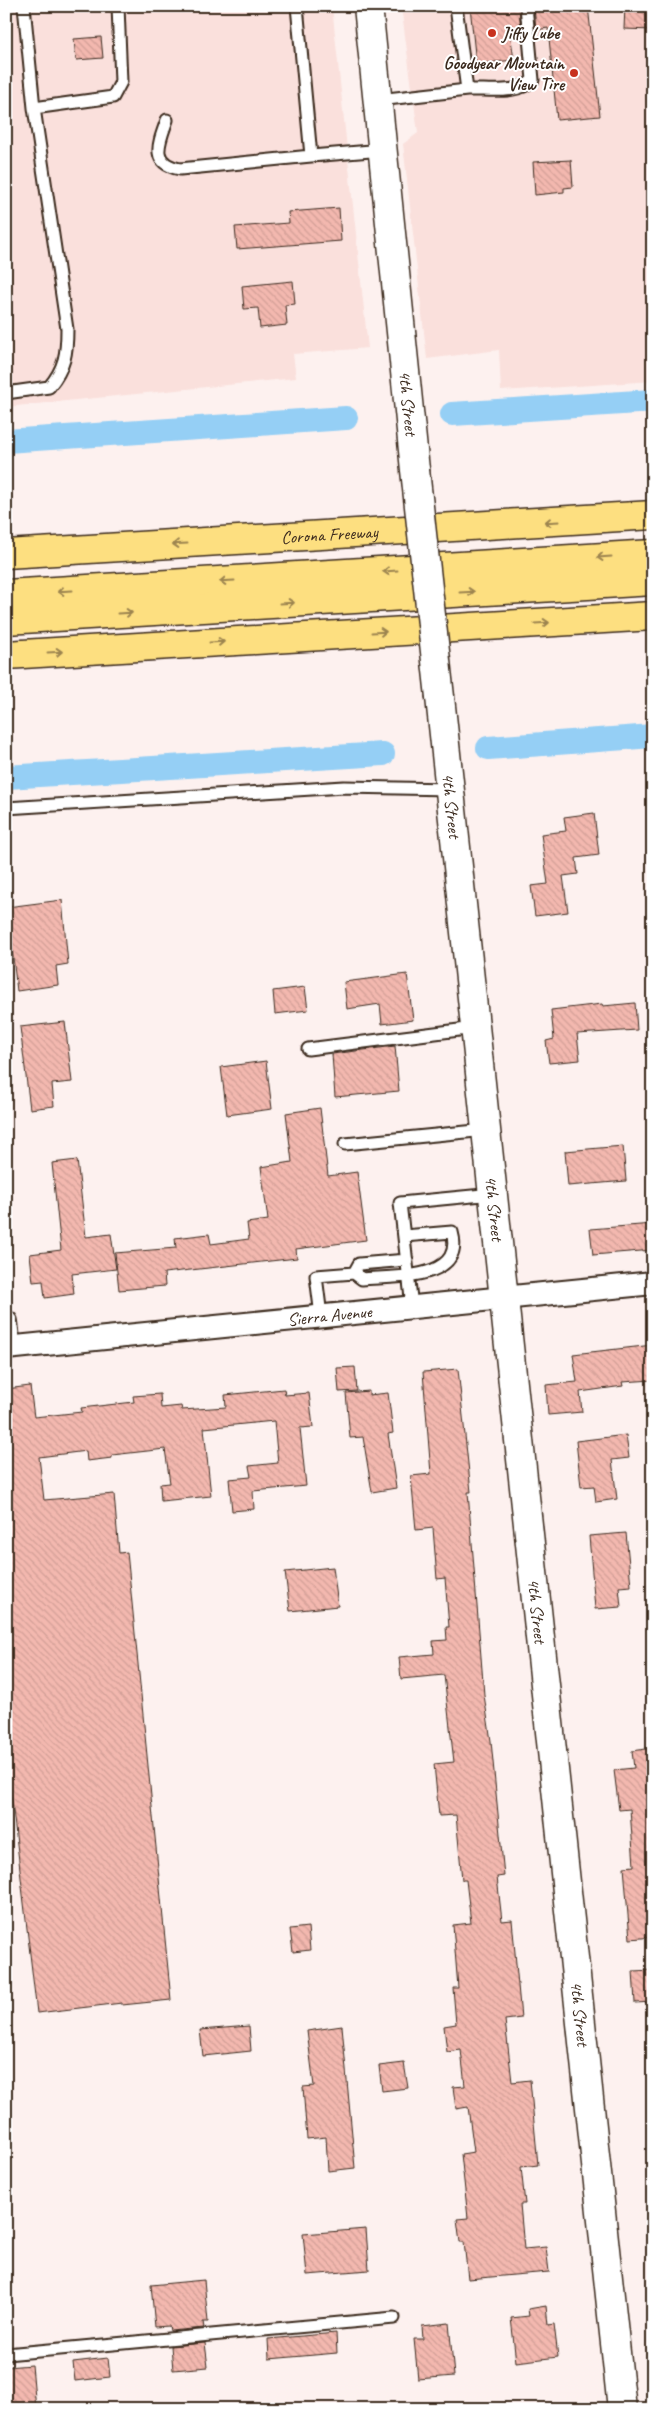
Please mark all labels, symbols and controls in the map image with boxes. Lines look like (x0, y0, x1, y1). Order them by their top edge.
place label: Jiffy Lube (500, 22, 561, 44)
marker: Jiffy Lube (486, 27, 498, 39)
place label: Goodyear Mountain View Tire (443, 52, 566, 95)
marker: Goodyear Mountain View Tire (568, 67, 580, 79)
street label: 4th Street (394, 369, 423, 439)
one-way arrow (544, 517, 560, 526)
street label: Corona Freeway (280, 521, 380, 548)
one-way arrow (172, 539, 188, 549)
one-way arrow (596, 553, 612, 562)
one-way arrow (382, 567, 398, 576)
one-way arrow (220, 576, 236, 585)
one-way arrow (57, 586, 73, 595)
one-way arrow (458, 588, 474, 597)
one-way arrow (279, 598, 295, 608)
one-way arrow (117, 608, 133, 617)
one-way arrow (533, 618, 549, 627)
one-way arrow (371, 628, 387, 637)
one-way arrow (209, 638, 225, 647)
one-way arrow (47, 647, 63, 656)
street label: 4th Street (437, 772, 466, 841)
street label: 4th Street (480, 1174, 509, 1244)
street label: Sierra Avenue (286, 1300, 374, 1331)
street label: 4th Street (523, 1577, 552, 1647)
street label: 4th Street (566, 1980, 595, 2049)

